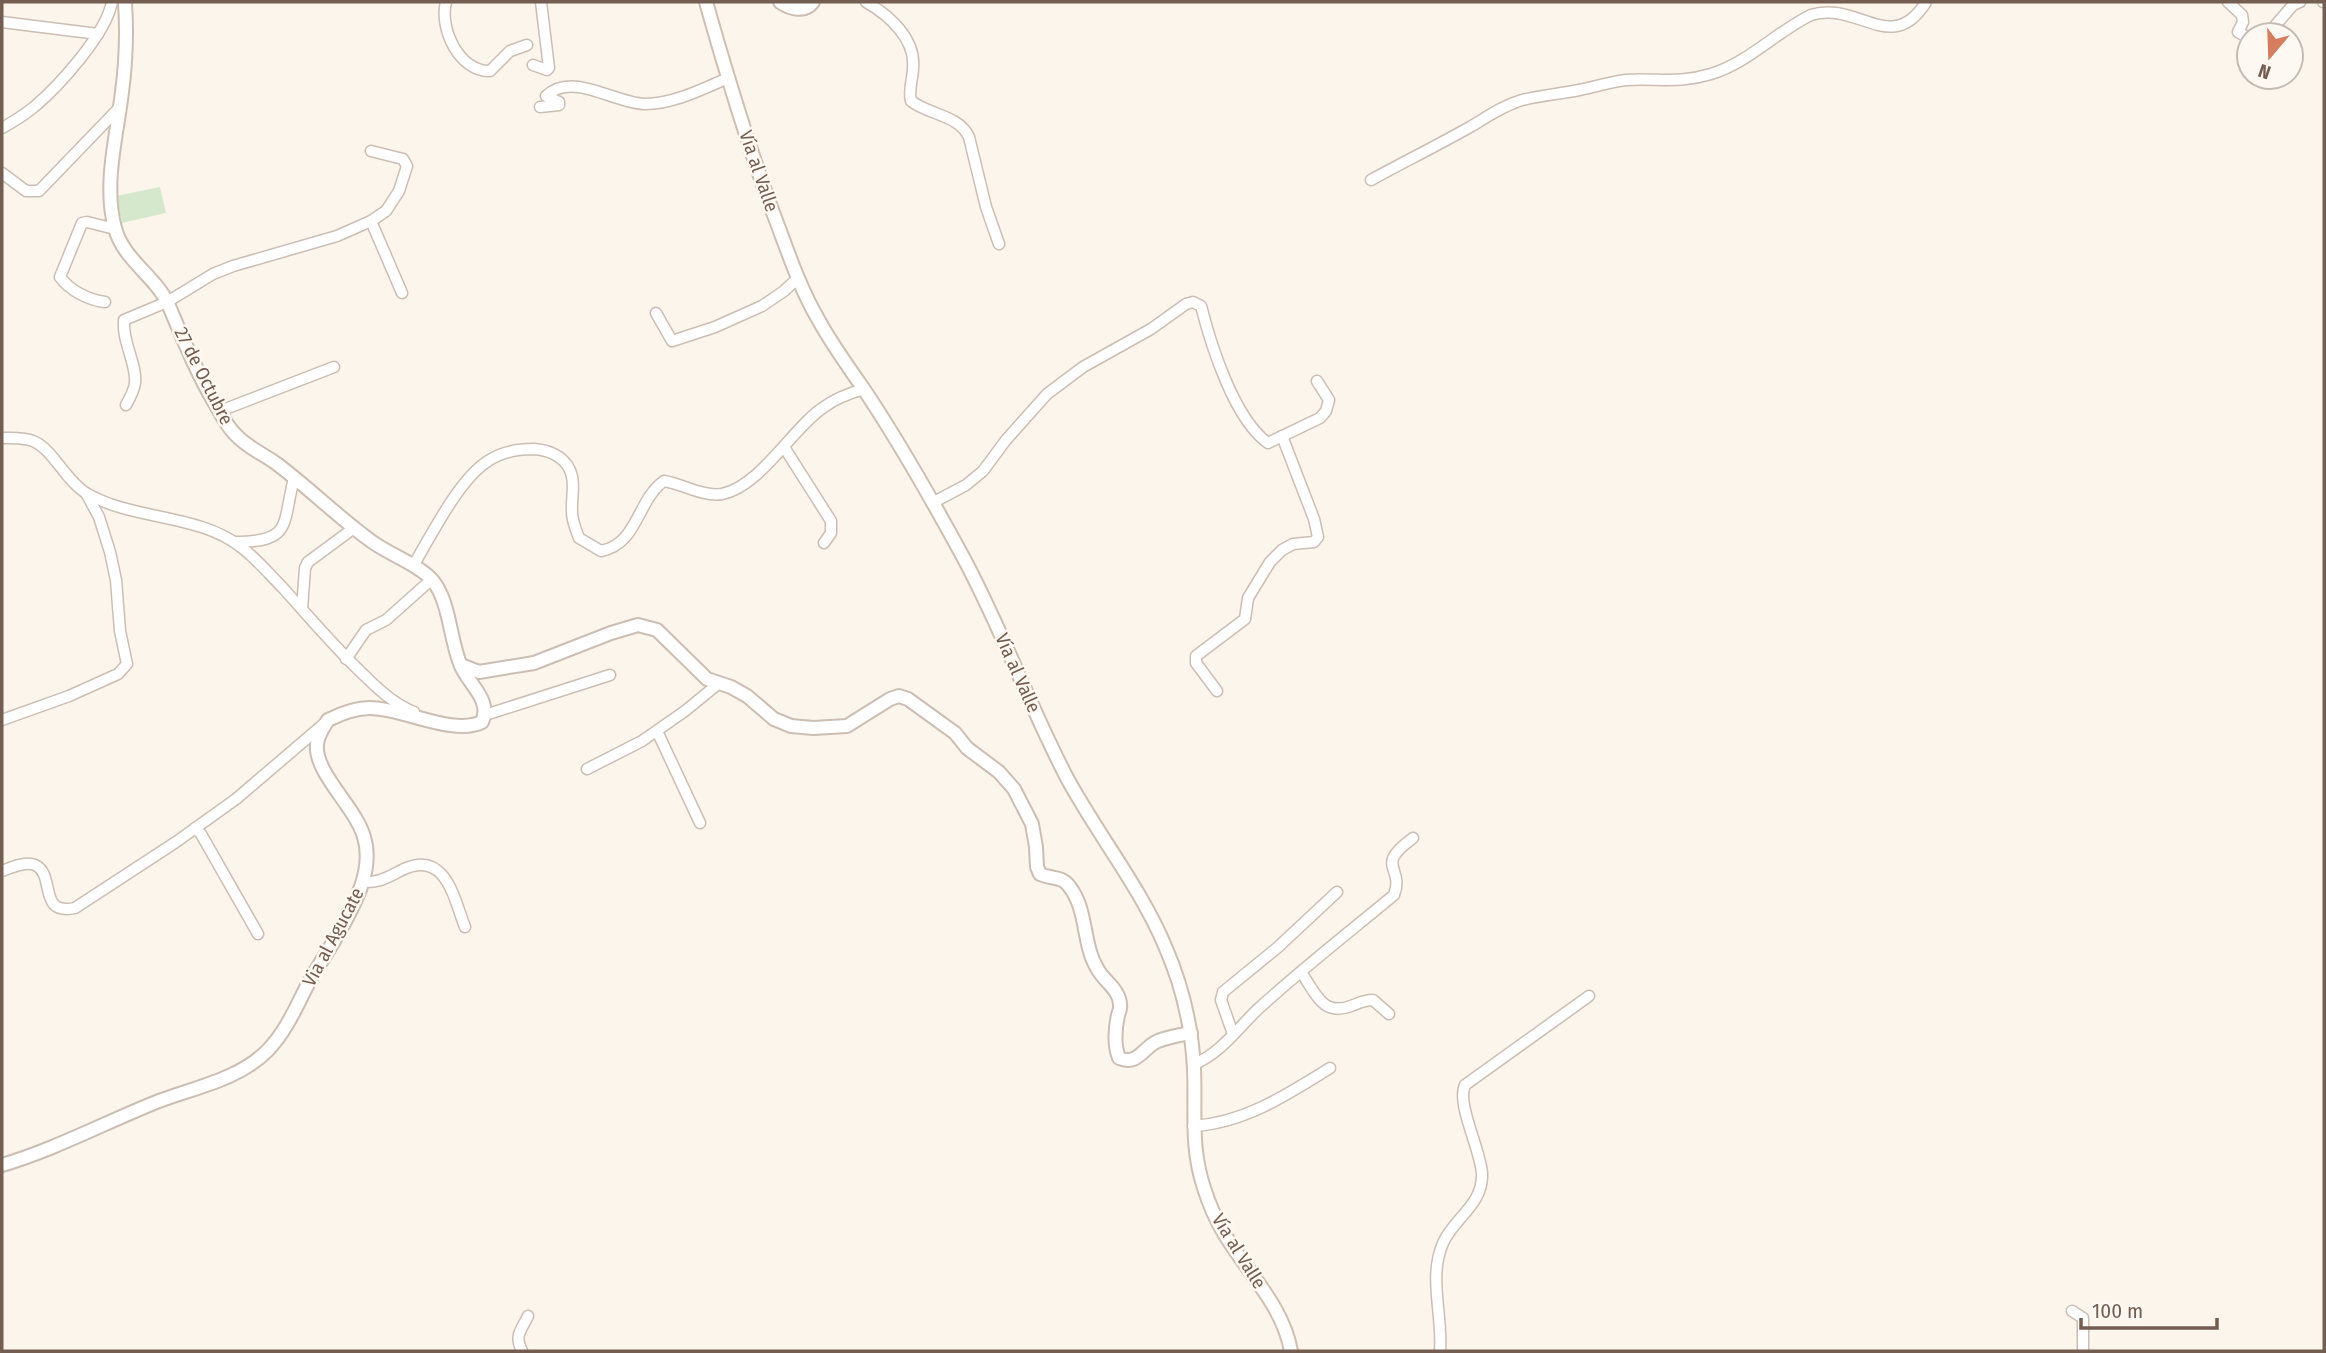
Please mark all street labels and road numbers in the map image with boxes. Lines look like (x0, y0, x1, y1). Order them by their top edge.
street label: Vía al Valle (734, 127, 784, 215)
street label: 27 de Octubre (170, 323, 238, 429)
street label: Vía al Valle (990, 630, 1046, 716)
street label: Via al Agucate (297, 884, 369, 990)
street label: Vía al Valle (1207, 1209, 1271, 1293)

